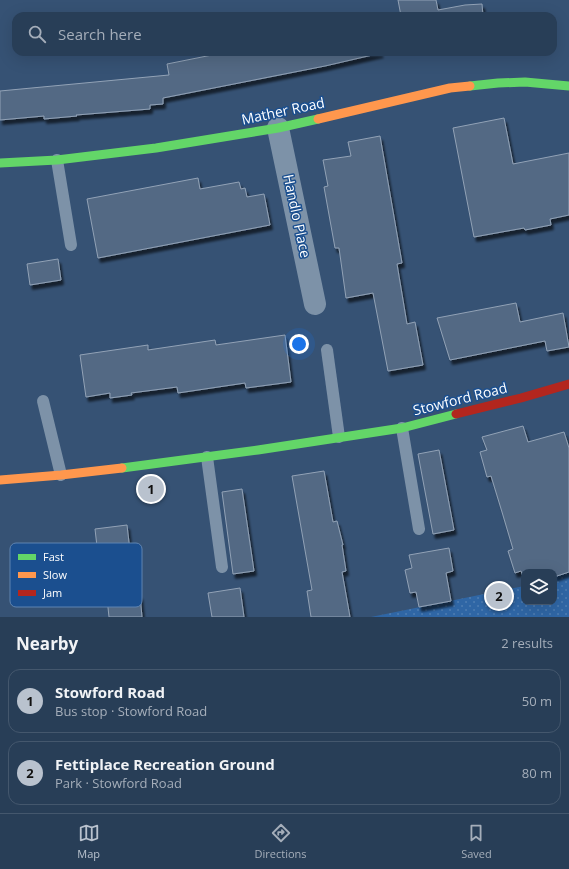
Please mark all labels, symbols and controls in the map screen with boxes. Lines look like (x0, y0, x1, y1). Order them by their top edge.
search box (12, 12, 557, 56)
icon: search (26, 23, 48, 45)
text: Search here (58, 24, 142, 44)
street label: Mather Road (240, 92, 326, 129)
street label: Handlo Place (279, 172, 316, 260)
your location (289, 334, 309, 354)
street label: Stowford Road (411, 378, 509, 419)
pin: 1 (138, 474, 164, 504)
legend (10, 543, 142, 607)
text: Fast (43, 549, 64, 564)
text: Slow (43, 567, 67, 582)
map controls (521, 569, 557, 605)
button: layers (521, 569, 557, 605)
pin: 2 (486, 581, 512, 611)
text: Jam (42, 585, 62, 600)
text: Nearby (16, 632, 78, 655)
text: 2 results (501, 634, 553, 652)
text: Stowford Road (55, 682, 165, 702)
text: 1 (26, 692, 34, 710)
text: 50 m (522, 692, 552, 710)
text: Bus stop · Stowford Road (55, 702, 207, 720)
text: Fettiplace Recreation Ground (55, 754, 275, 774)
text: 2 (26, 764, 34, 782)
text: 80 m (522, 764, 552, 782)
text: Park · Stowford Road (55, 774, 182, 792)
tab: Map (77, 822, 100, 861)
tab: Directions (255, 822, 307, 861)
tab: Saved (461, 822, 492, 861)

